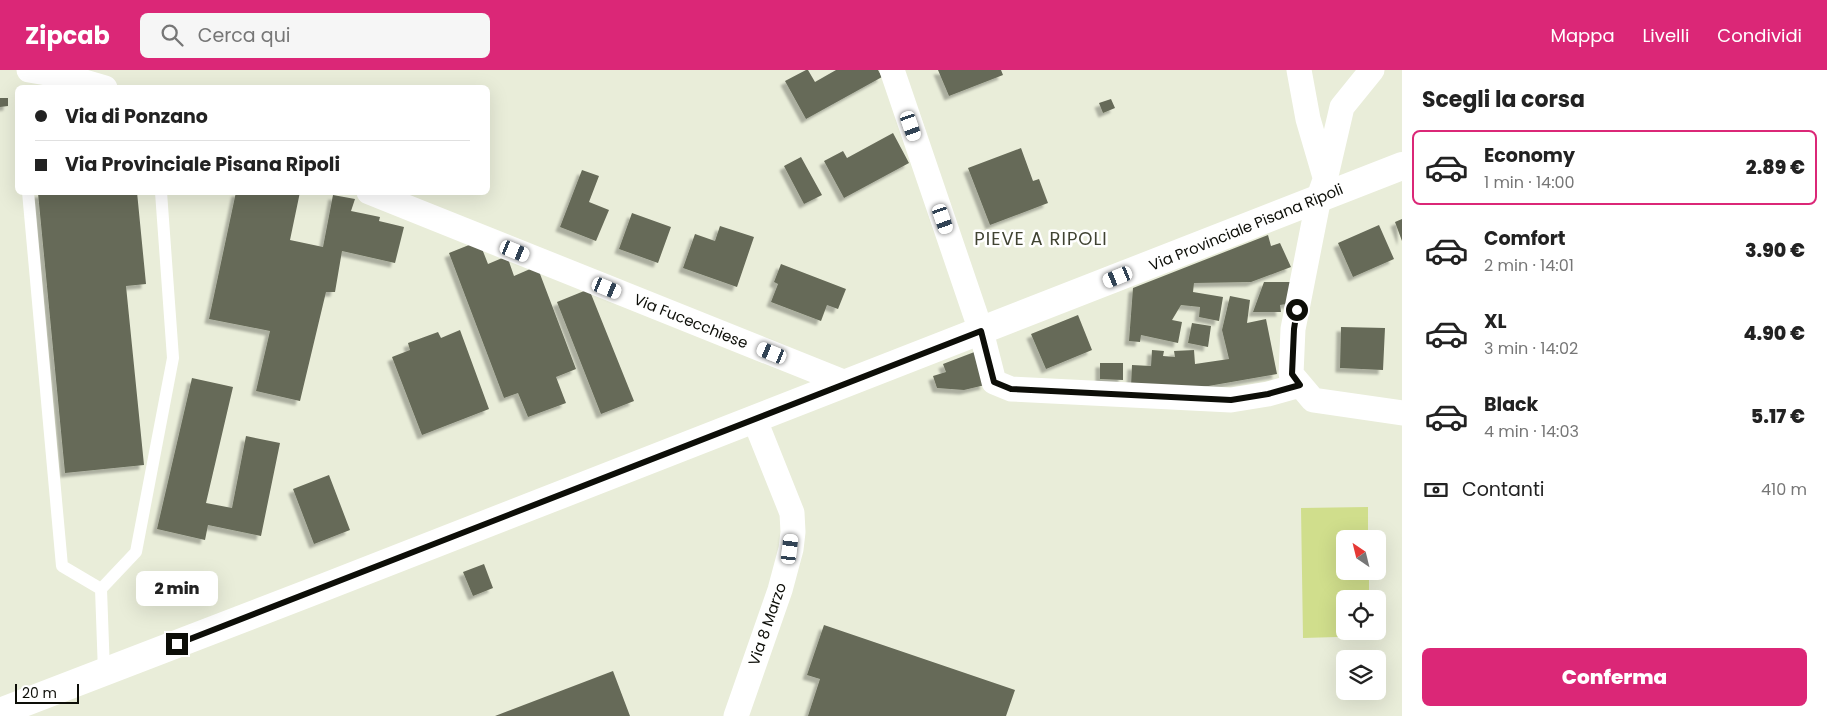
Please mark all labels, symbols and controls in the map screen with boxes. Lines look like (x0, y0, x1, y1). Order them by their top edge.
search box (140, 13, 490, 58)
text: Zipcab (25, 19, 110, 52)
icon: search (158, 21, 186, 49)
text: Cerca qui (198, 22, 290, 49)
text: Mappa (1550, 23, 1615, 48)
text: Livelli (1643, 23, 1689, 48)
text: Condividi (1717, 23, 1802, 48)
text: Scegli la corsa (1422, 84, 1585, 115)
text: Via di Ponzano (65, 103, 208, 130)
car (899, 109, 922, 143)
text: Economy (1484, 142, 1575, 169)
icon: car (1424, 145, 1469, 190)
text: Via Provinciale Pisana Ripoli (65, 151, 340, 178)
text: 2.89 € (1746, 154, 1805, 181)
text: 1 min · 14:00 (1484, 171, 1575, 194)
street label: Via Provinciale Pisana Ripoli (1146, 178, 1346, 276)
car (931, 202, 954, 236)
text: Comfort (1484, 225, 1566, 252)
district label: PIEVE A RIPOLI (974, 226, 1108, 251)
icon: car (1424, 228, 1469, 273)
text: 3.90 € (1745, 237, 1805, 264)
car (498, 238, 531, 264)
text: 2 min · 14:01 (1484, 254, 1574, 277)
car (1101, 264, 1134, 290)
car (590, 275, 623, 301)
street label: Via Fucecchiese (631, 289, 751, 353)
route start (1286, 299, 1308, 321)
text: XL (1484, 308, 1507, 335)
icon: car (1424, 311, 1469, 356)
text: 4.90 € (1743, 320, 1805, 347)
text: 3 min · 14:02 (1484, 337, 1578, 360)
car (755, 340, 788, 366)
text: Black (1484, 391, 1538, 418)
icon: car (1424, 394, 1469, 439)
text: 5.17 € (1751, 403, 1805, 430)
text: 4 min · 14:03 (1484, 420, 1579, 443)
icon: cash (1422, 476, 1450, 504)
text: Contanti (1462, 476, 1545, 503)
text: 410 m (1761, 478, 1807, 501)
north arrow (1336, 530, 1386, 580)
map controls (1336, 530, 1386, 700)
car (780, 533, 799, 565)
callout: 2 min (136, 572, 218, 606)
text: 2 min (154, 577, 200, 600)
street label: Via 8 Marzo (743, 580, 791, 668)
button: locate (1336, 590, 1386, 640)
route end (166, 633, 188, 655)
button: Conferma (1422, 648, 1807, 706)
button: layers (1336, 650, 1386, 700)
scale bar (15, 681, 79, 704)
text: 20 m (22, 683, 57, 703)

